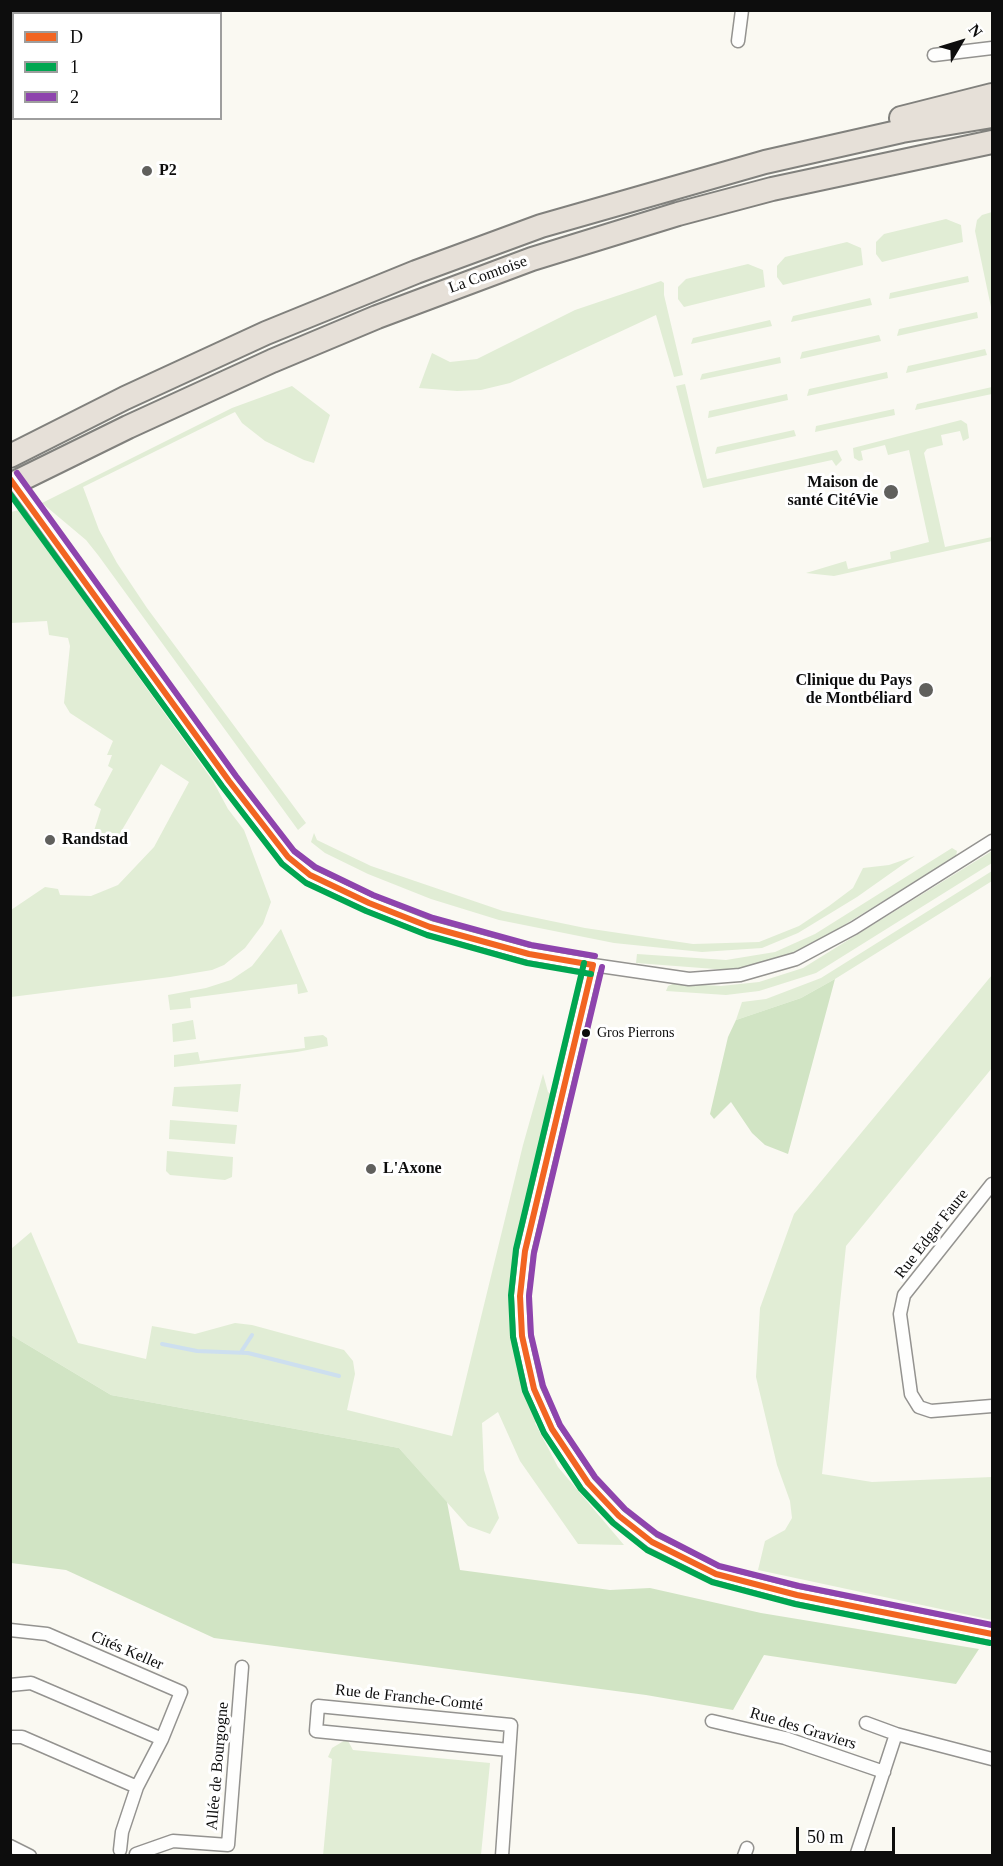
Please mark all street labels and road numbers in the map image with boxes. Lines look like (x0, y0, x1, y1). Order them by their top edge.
street label: La Comtoise (446, 252, 530, 298)
street label: Rue Edgar Faure (891, 1185, 973, 1283)
street label: Cités Keller (88, 1627, 166, 1675)
street label: Rue de Franche-Comté (334, 1681, 484, 1715)
street label: Allée de Bourgogne (203, 1701, 233, 1831)
street label: Rue des Graviers (748, 1704, 858, 1754)

